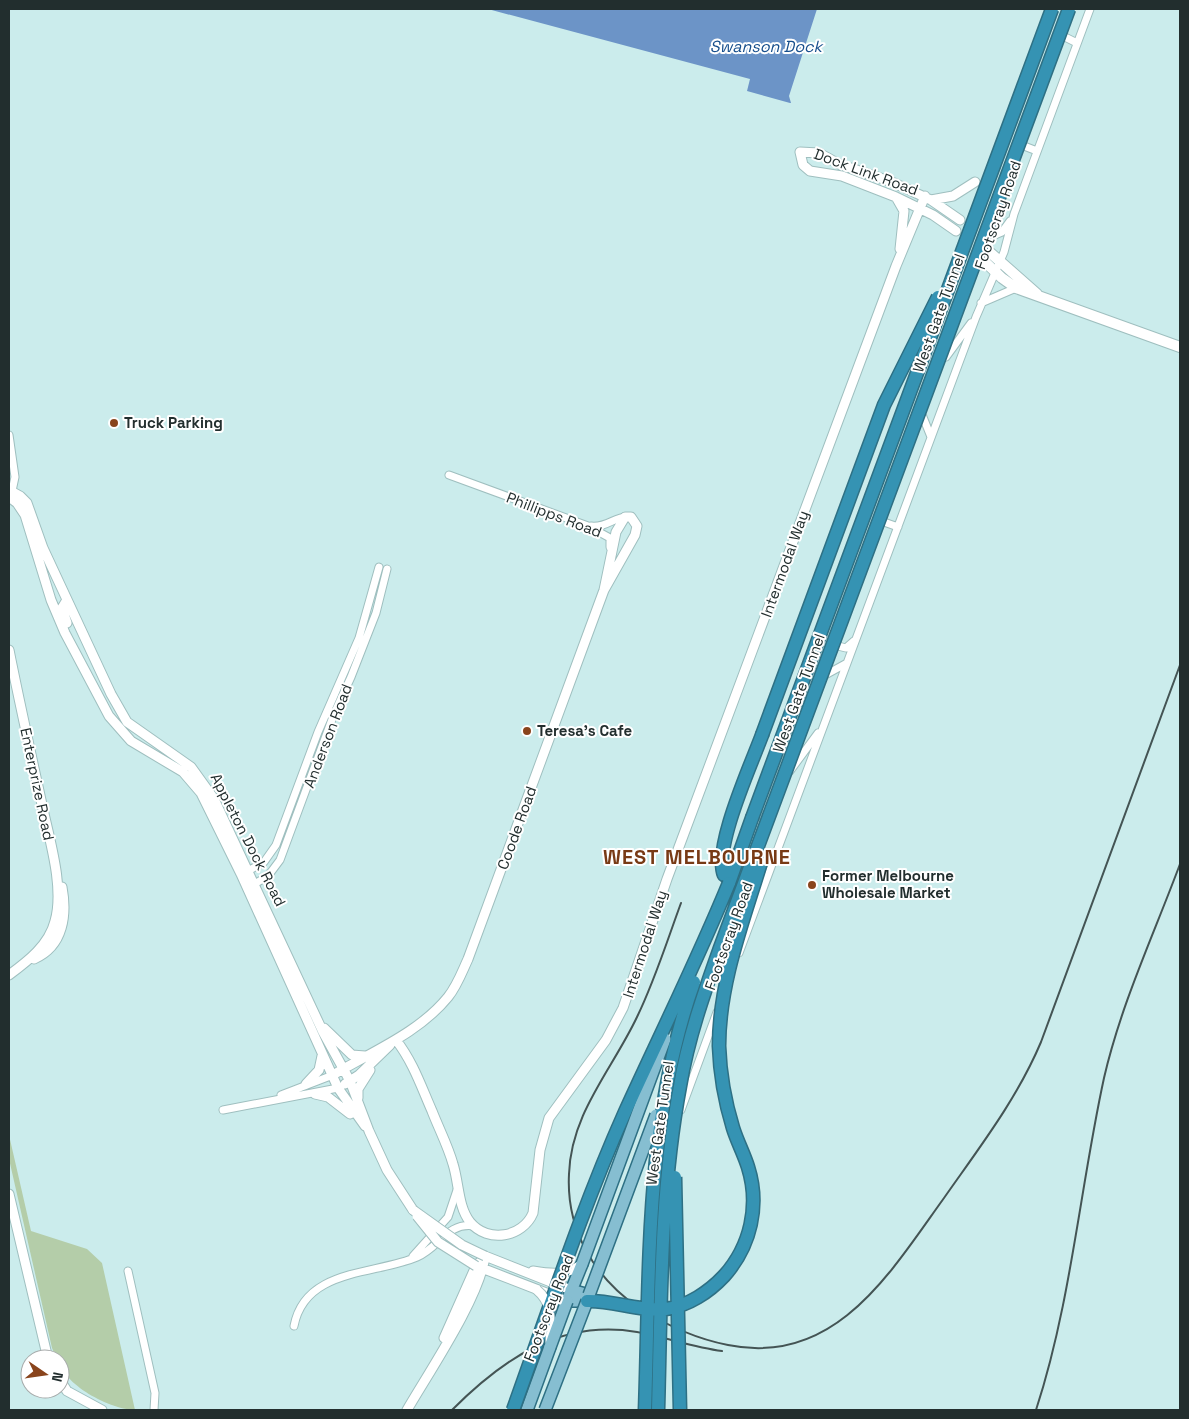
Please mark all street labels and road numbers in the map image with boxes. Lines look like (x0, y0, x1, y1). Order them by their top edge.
street label: Dock Link Road (811, 144, 921, 199)
street label: Footscray Road (970, 158, 1025, 272)
street label: West Gate Tunnel (908, 251, 969, 375)
street label: Phillipps Road (504, 488, 605, 541)
street label: Intermodal Way (756, 508, 813, 620)
street label: West Gate Tunnel (768, 631, 829, 755)
street label: Anderson Road (299, 681, 356, 790)
street label: Enterprize Road (16, 726, 59, 842)
street label: Appleton Dock Road (207, 770, 290, 910)
street label: Coode Road (493, 784, 540, 872)
street label: Footscray Road (700, 879, 757, 993)
street label: Intermodal Way (618, 888, 671, 1000)
street label: West Gate Tunnel (641, 1060, 678, 1186)
street label: Footscray Road (519, 1251, 578, 1364)

